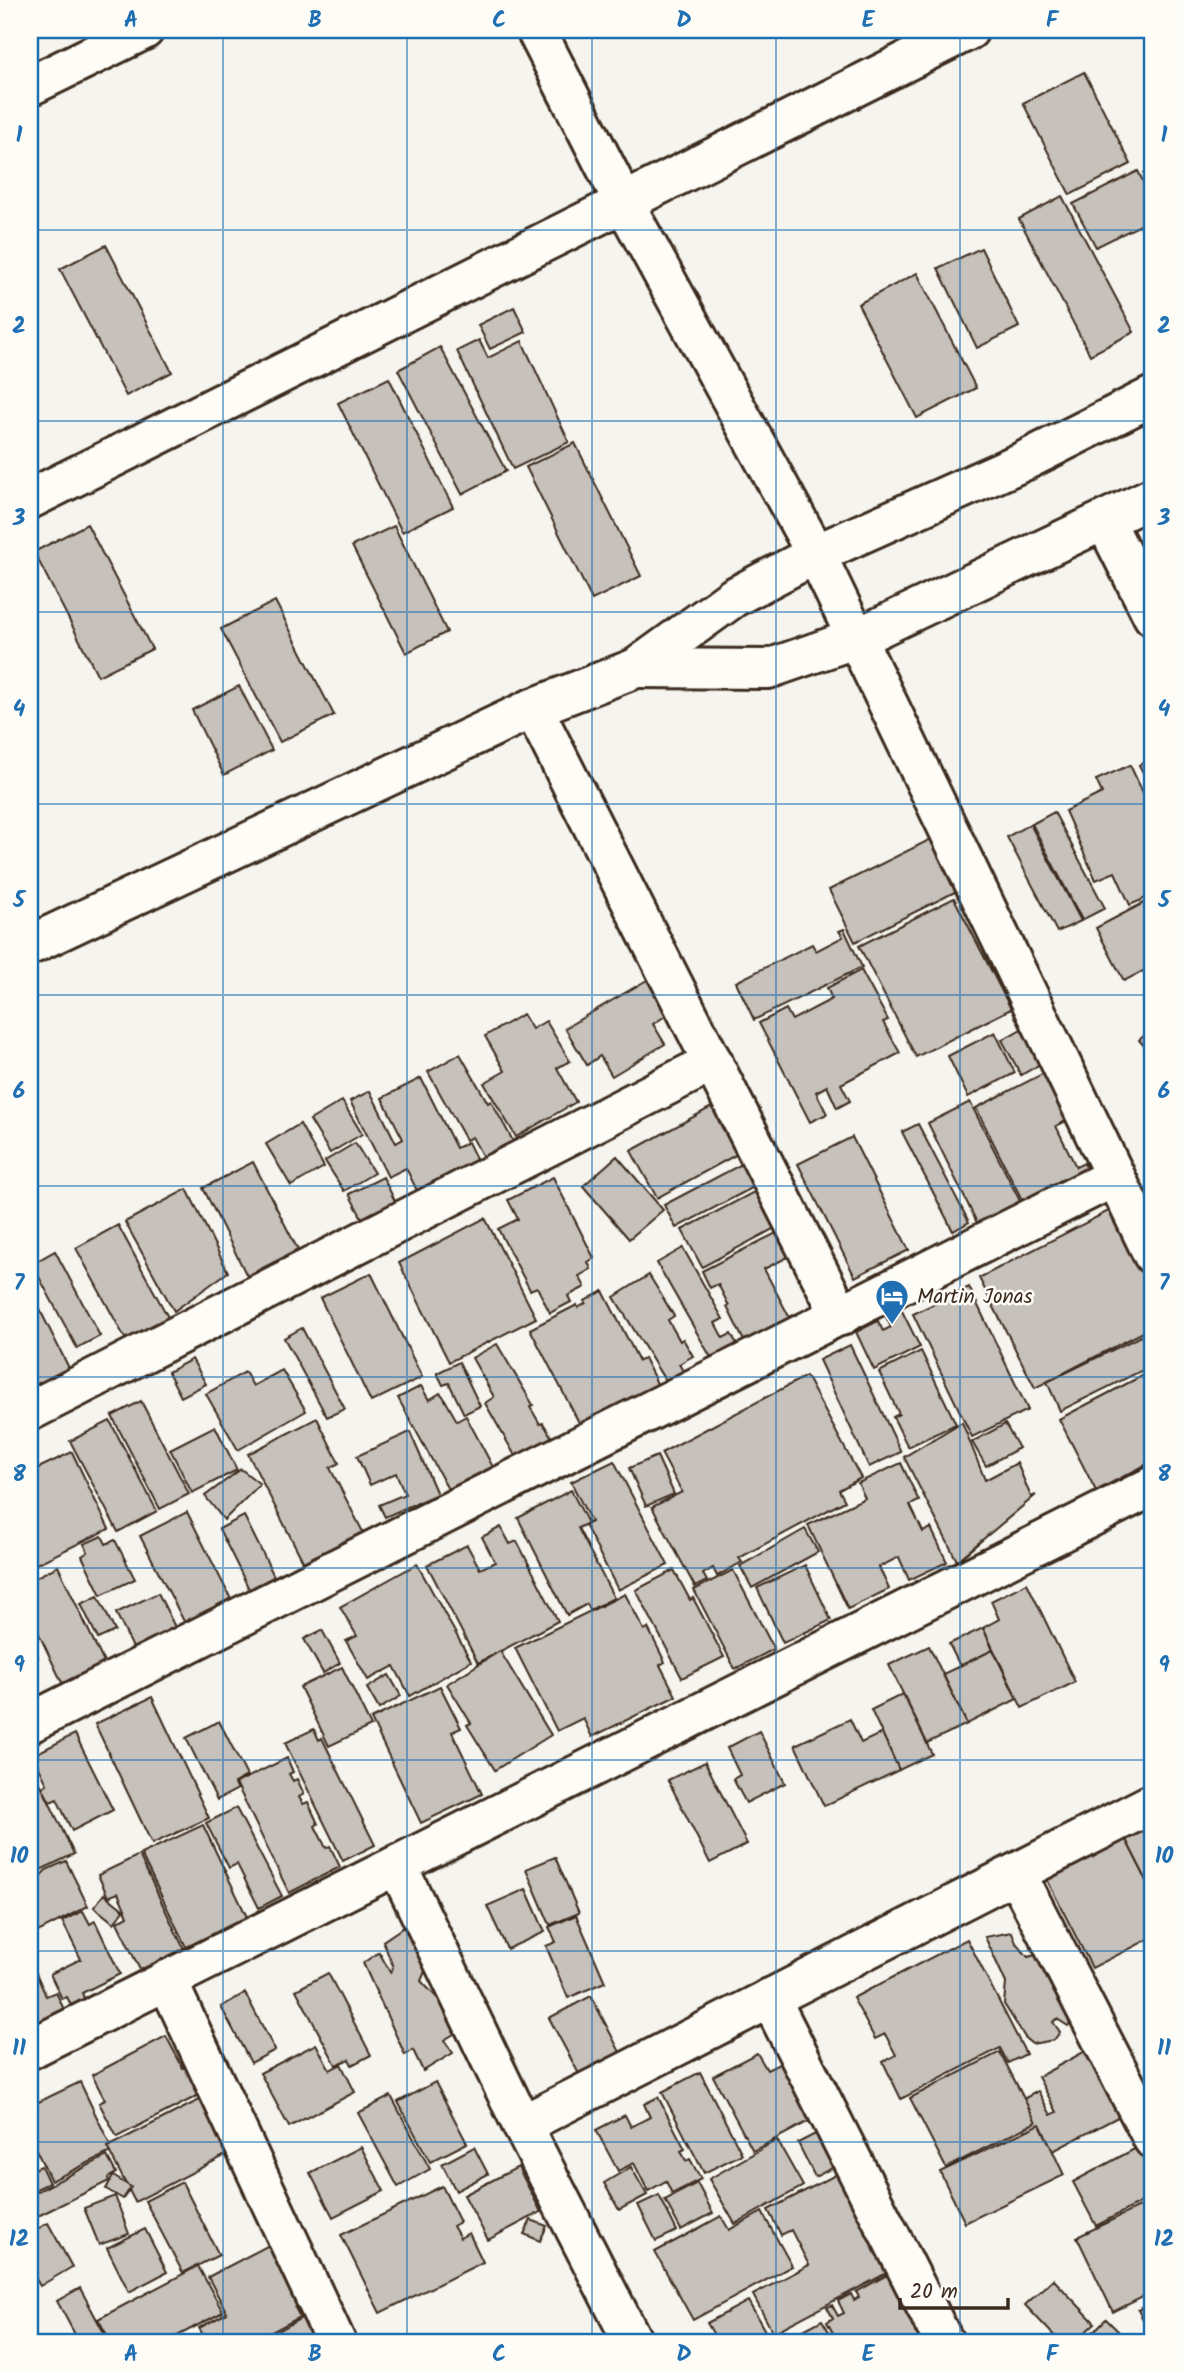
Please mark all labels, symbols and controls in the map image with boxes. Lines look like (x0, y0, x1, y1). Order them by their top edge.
text: A (124, 3, 138, 39)
text: B (308, 3, 322, 39)
text: C (492, 3, 506, 39)
text: D (676, 3, 692, 39)
text: E (862, 3, 876, 39)
text: F (1046, 3, 1060, 39)
text: 1 (16, 118, 23, 154)
text: 1 (1161, 118, 1168, 154)
text: 2 (12, 309, 26, 345)
text: 2 (1157, 309, 1171, 345)
text: 3 (12, 501, 26, 537)
text: 3 (1157, 501, 1171, 537)
text: 4 (13, 692, 26, 728)
text: 4 (1158, 692, 1171, 728)
text: 5 (12, 883, 27, 919)
text: 5 (1157, 883, 1172, 919)
text: 6 (13, 1074, 25, 1110)
text: 6 (1158, 1074, 1170, 1110)
text: 7 (14, 1266, 26, 1302)
text: 7 (1159, 1266, 1171, 1302)
hotel icon: Martin Jonas (873, 1277, 911, 1326)
place label: Martin Jonas (917, 1281, 1032, 1314)
text: 8 (12, 1457, 26, 1493)
text: 8 (1157, 1457, 1171, 1493)
text: 9 (13, 1648, 25, 1684)
text: 9 (1158, 1648, 1170, 1684)
text: 10 (10, 1839, 29, 1875)
text: 10 (1155, 1839, 1174, 1875)
text: 11 (12, 2031, 26, 2067)
text: 11 (1157, 2031, 1171, 2067)
text: 12 (9, 2222, 29, 2258)
text: 12 (1154, 2222, 1174, 2258)
scale bar (900, 2267, 1008, 2311)
text: 20 m (910, 2276, 958, 2309)
text: A (124, 2337, 138, 2372)
text: B (308, 2337, 322, 2372)
text: C (492, 2337, 506, 2372)
text: D (676, 2337, 692, 2372)
text: E (862, 2337, 876, 2372)
text: F (1046, 2337, 1060, 2372)

